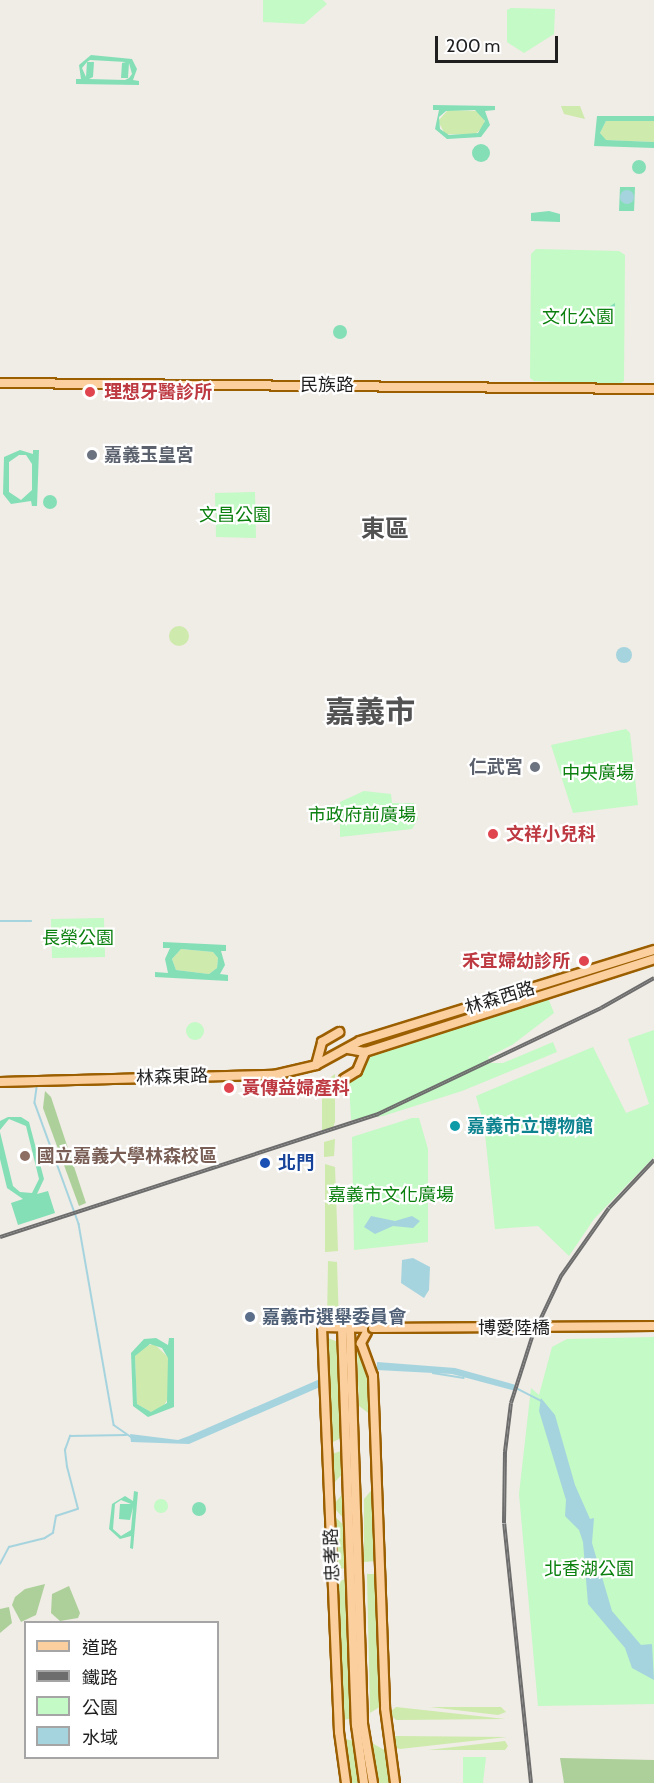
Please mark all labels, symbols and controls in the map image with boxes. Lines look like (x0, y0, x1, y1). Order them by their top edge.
scale bar (438, 24, 561, 62)
text: 200 m (446, 35, 500, 57)
park label: 文化公園 (542, 306, 614, 328)
street label: 民族路 (300, 374, 354, 396)
place label: 理想牙醫診所 (104, 381, 212, 403)
marker: 理想牙醫診所 (81, 383, 99, 401)
place label: 嘉義玉皇宮 (104, 444, 194, 466)
marker: 嘉義玉皇宮 (85, 448, 99, 462)
park label: 文昌公園 (199, 504, 271, 526)
district label: 東區 (361, 515, 409, 543)
district label: 嘉義市 (325, 694, 415, 730)
place label: 仁武宮 (469, 756, 523, 778)
marker: 仁武宮 (528, 760, 542, 774)
park label: 中央廣場 (562, 762, 634, 784)
park label: 市政府前廣場 (308, 804, 416, 826)
place label: 文祥小兒科 (506, 823, 596, 845)
marker: 文祥小兒科 (484, 825, 502, 843)
park label: 長榮公園 (42, 927, 114, 949)
place label: 禾宜婦幼診所 (462, 950, 570, 972)
marker: 禾宜婦幼診所 (575, 952, 593, 970)
street label: 林森西路 (462, 977, 538, 1019)
street label: 林森東路 (136, 1065, 208, 1089)
place label: 黃傳益婦產科 (242, 1077, 350, 1099)
marker: 黃傳益婦產科 (220, 1079, 238, 1097)
place label: 嘉義市立博物館 (467, 1115, 593, 1137)
marker: 嘉義市立博物館 (448, 1119, 462, 1133)
place label: 國立嘉義大學林森校區 (37, 1145, 217, 1167)
marker: 國立嘉義大學林森校區 (18, 1149, 32, 1163)
place label: 北門 (278, 1152, 314, 1174)
marker: 北門 (256, 1154, 274, 1172)
park label: 嘉義市文化廣場 (328, 1184, 454, 1206)
place label: 嘉義市選舉委員會 (262, 1306, 406, 1328)
marker: 嘉義市選舉委員會 (243, 1310, 257, 1324)
street label: 博愛陸橋 (478, 1317, 550, 1339)
street label: 忠孝路 (320, 1528, 344, 1582)
park label: 北香湖公園 (544, 1558, 634, 1580)
legend (24, 1621, 219, 1759)
text: 道路 (82, 1637, 118, 1659)
text: 鐵路 (82, 1667, 118, 1689)
text: 公園 (82, 1697, 118, 1719)
text: 水域 (82, 1727, 118, 1749)

